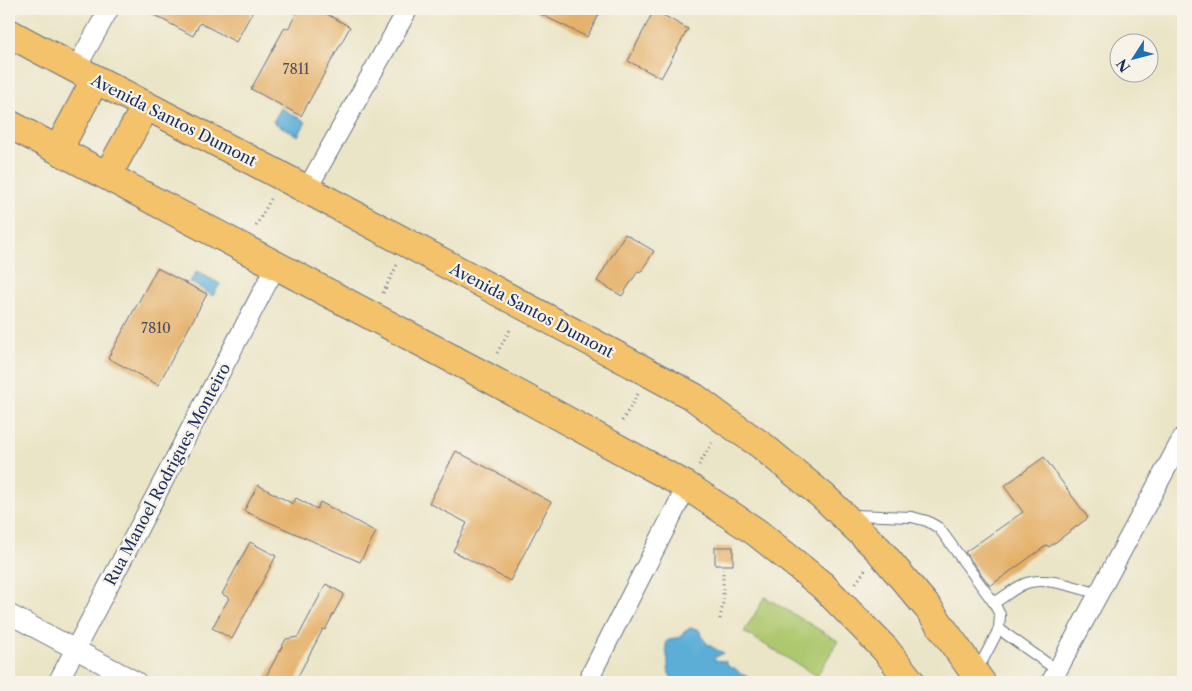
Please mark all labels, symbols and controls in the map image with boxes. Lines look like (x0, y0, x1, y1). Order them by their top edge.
north arrow (1110, 32, 1160, 82)
text: N (1113, 55, 1134, 76)
house number: 7811 (283, 60, 310, 78)
street label: Avenida Santos Dumont (87, 69, 260, 171)
street label: Avenida Santos Dumont (446, 258, 618, 362)
house number: 7810 (141, 319, 171, 337)
street label: Rua Manoel Rodrigues Monteiro (100, 359, 234, 589)

